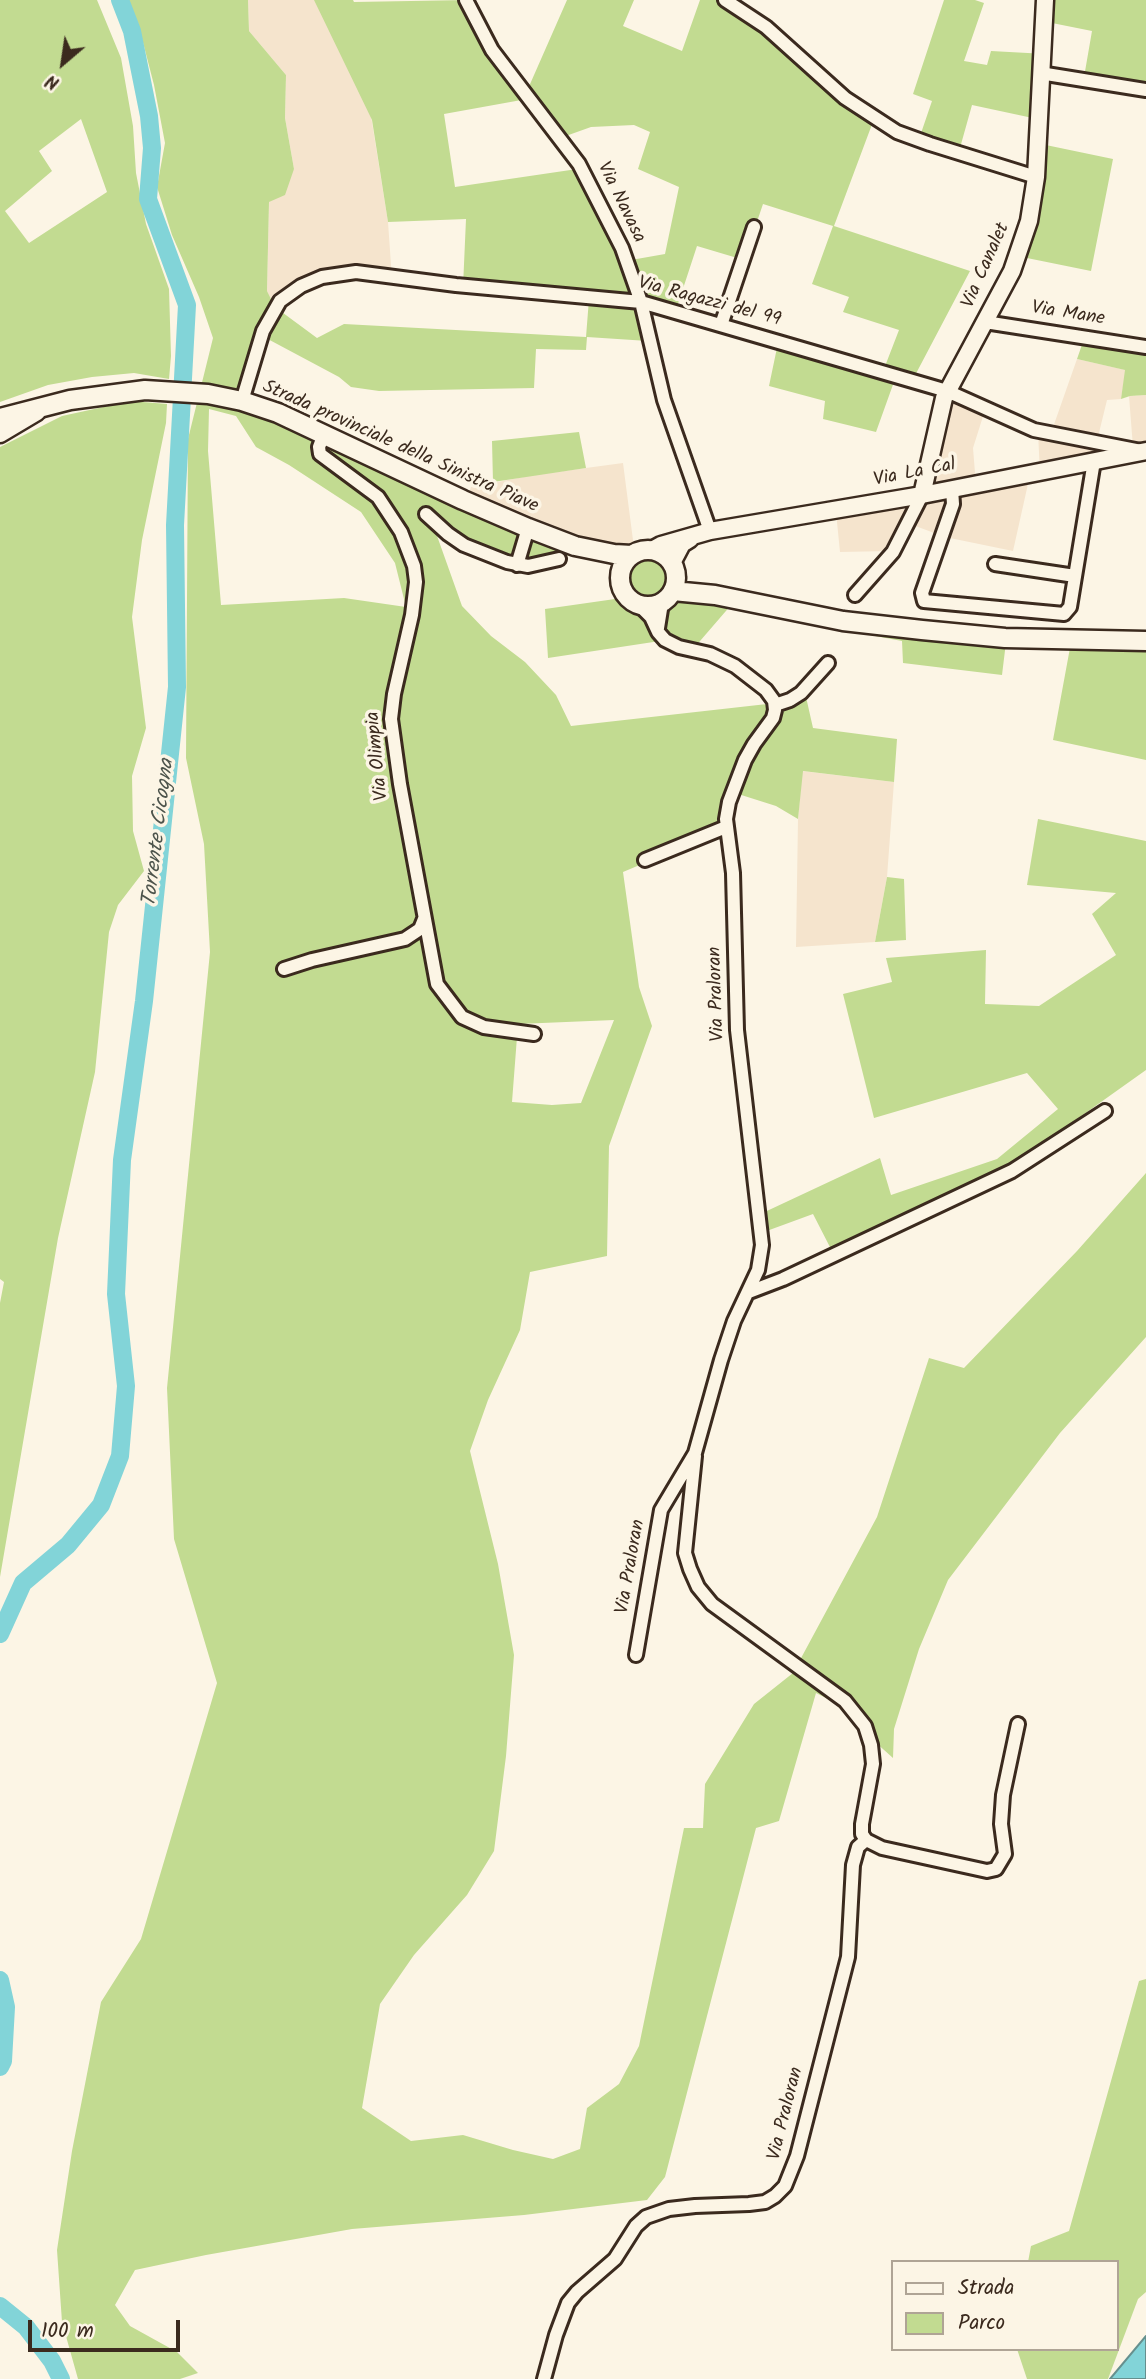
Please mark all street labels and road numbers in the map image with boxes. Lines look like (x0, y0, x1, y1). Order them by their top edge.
street label: Via Navasa (591, 159, 649, 247)
street label: Via Canalet (958, 220, 1016, 312)
street label: Via Ragazzi del 99 (635, 273, 783, 333)
street label: Via Mane (1030, 298, 1106, 332)
street label: Strada provinciale della Sinistra Piave (258, 377, 542, 519)
street label: Via La Cal (872, 455, 958, 493)
street label: Via Olimpia (363, 710, 395, 802)
street label: Via Praloran (705, 946, 731, 1042)
street label: Via Praloran (613, 1518, 651, 1616)
street label: Via Praloran (764, 2065, 810, 2163)

